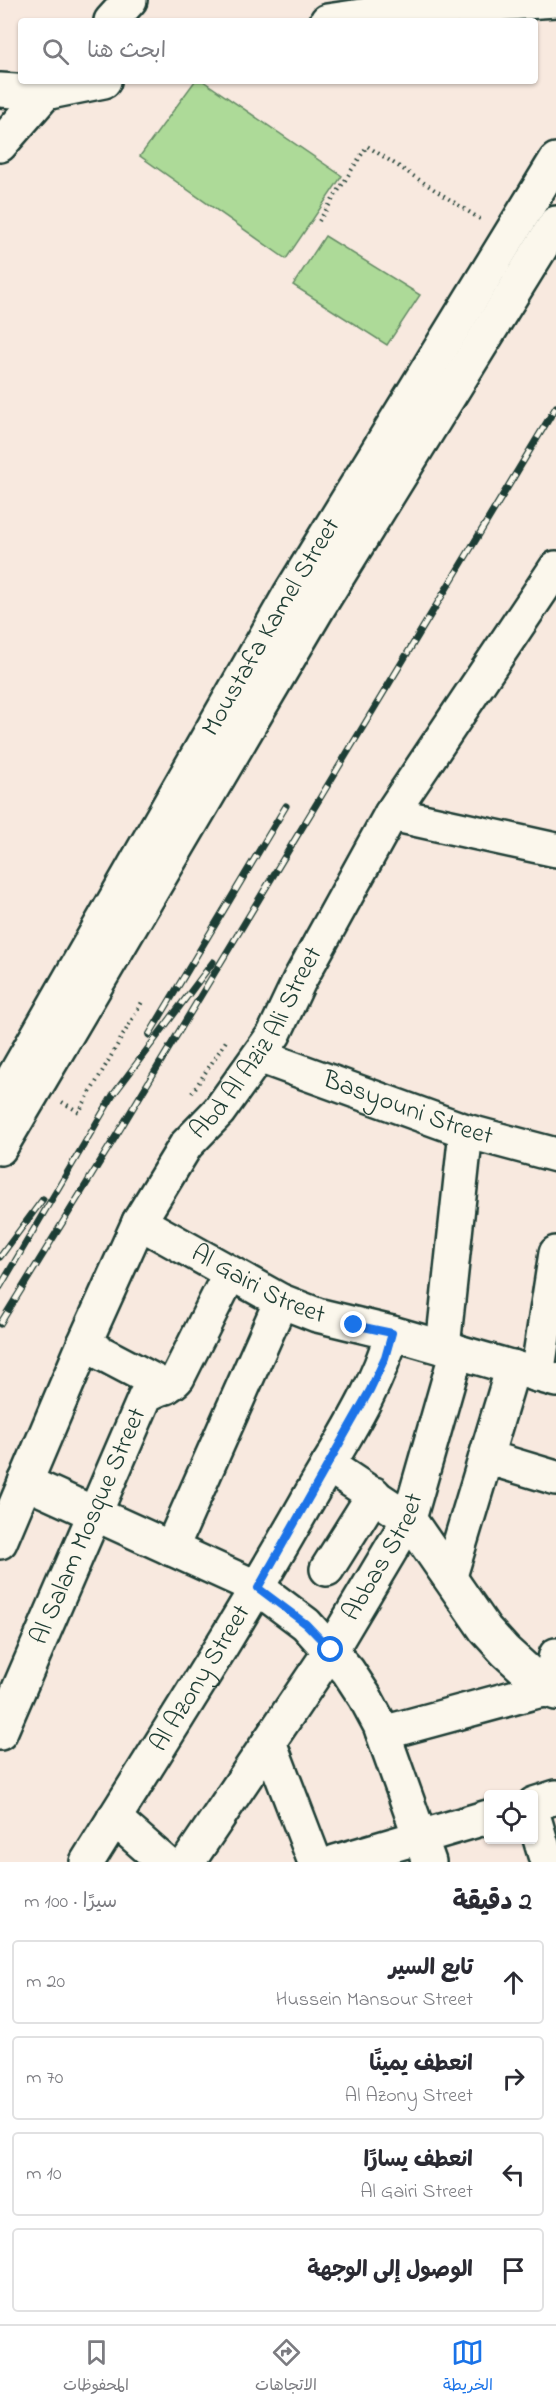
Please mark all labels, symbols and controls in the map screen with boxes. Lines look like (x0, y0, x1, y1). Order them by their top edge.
search box (18, 18, 538, 84)
icon: search (39, 35, 72, 68)
text: ابحث هنا (87, 36, 166, 68)
street label: Moustafa Kamel Street (193, 511, 351, 744)
street label: Abd Al Aziz Ali Street (181, 940, 333, 1149)
street label: Basyouni Street (316, 1061, 497, 1156)
street label: Al Gairi Street (184, 1235, 329, 1335)
route end (340, 1311, 366, 1337)
street label: Al Salam Mosque Street (21, 1402, 157, 1651)
street label: Abbas Street (333, 1489, 434, 1629)
street label: Al Azony Street (141, 1598, 261, 1760)
route start (317, 1636, 343, 1662)
map controls (484, 1790, 538, 1844)
button: locate (484, 1790, 538, 1844)
text: 2 دقيقة (453, 1884, 532, 1922)
text: سيرًا · 100 m (24, 1888, 117, 1917)
text: تابع السير (389, 1953, 473, 1985)
icon: ahead (497, 1966, 530, 1999)
text: 20 m (26, 1968, 65, 1997)
text: Hussein Mansour Street (276, 1986, 473, 2015)
text: انعطف يمينًا (369, 2049, 473, 2081)
icon: right (497, 2062, 530, 2095)
text: 70 m (26, 2064, 63, 2093)
text: Al Azony Street (345, 2082, 473, 2111)
text: انعطف يسارًا (364, 2145, 473, 2177)
icon: left (497, 2158, 530, 2191)
text: 10 m (26, 2160, 62, 2189)
text: Al Gairi Street (360, 2178, 473, 2207)
icon: arrive (497, 2254, 530, 2287)
text: الوصول إلى الوجهة (307, 2255, 473, 2287)
tab: المحفوظات (63, 2336, 129, 2399)
tab: الاتجاهات (255, 2336, 317, 2399)
tab: الخريطة (443, 2336, 493, 2399)

